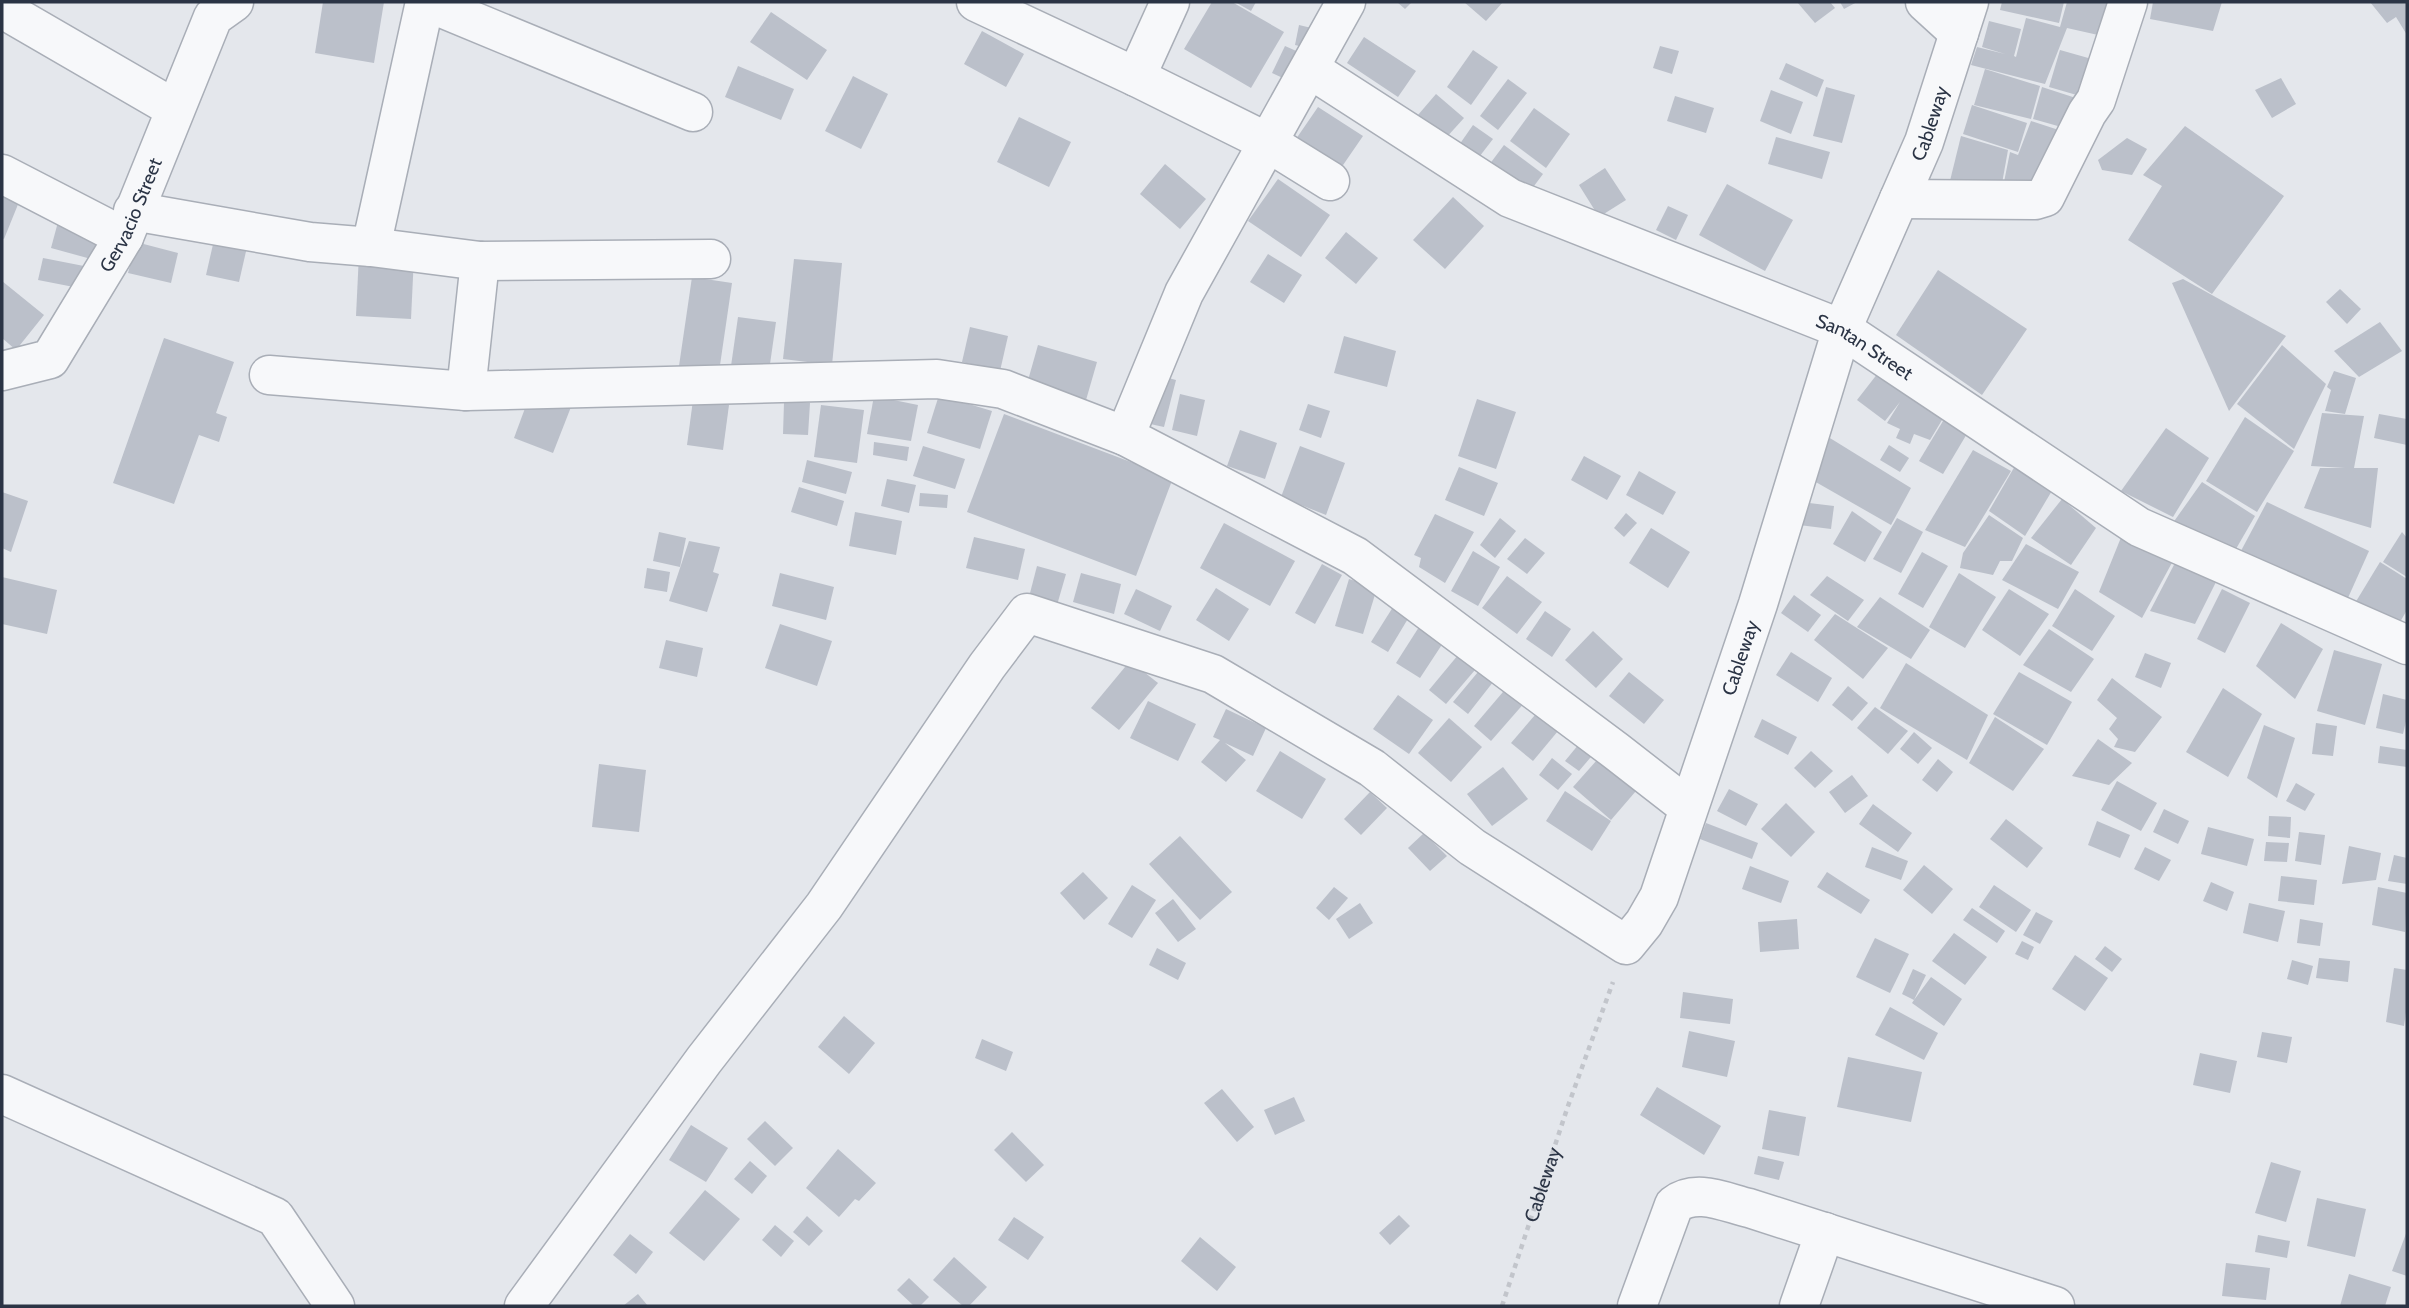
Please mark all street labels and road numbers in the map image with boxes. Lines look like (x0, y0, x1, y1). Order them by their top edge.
street label: Cableway (1906, 83, 1953, 164)
street label: Gervacio Street (95, 154, 167, 276)
street label: Santan Street (1813, 309, 1918, 385)
street label: Cableway (1717, 617, 1764, 698)
street label: Cableway (1520, 1144, 1566, 1225)

